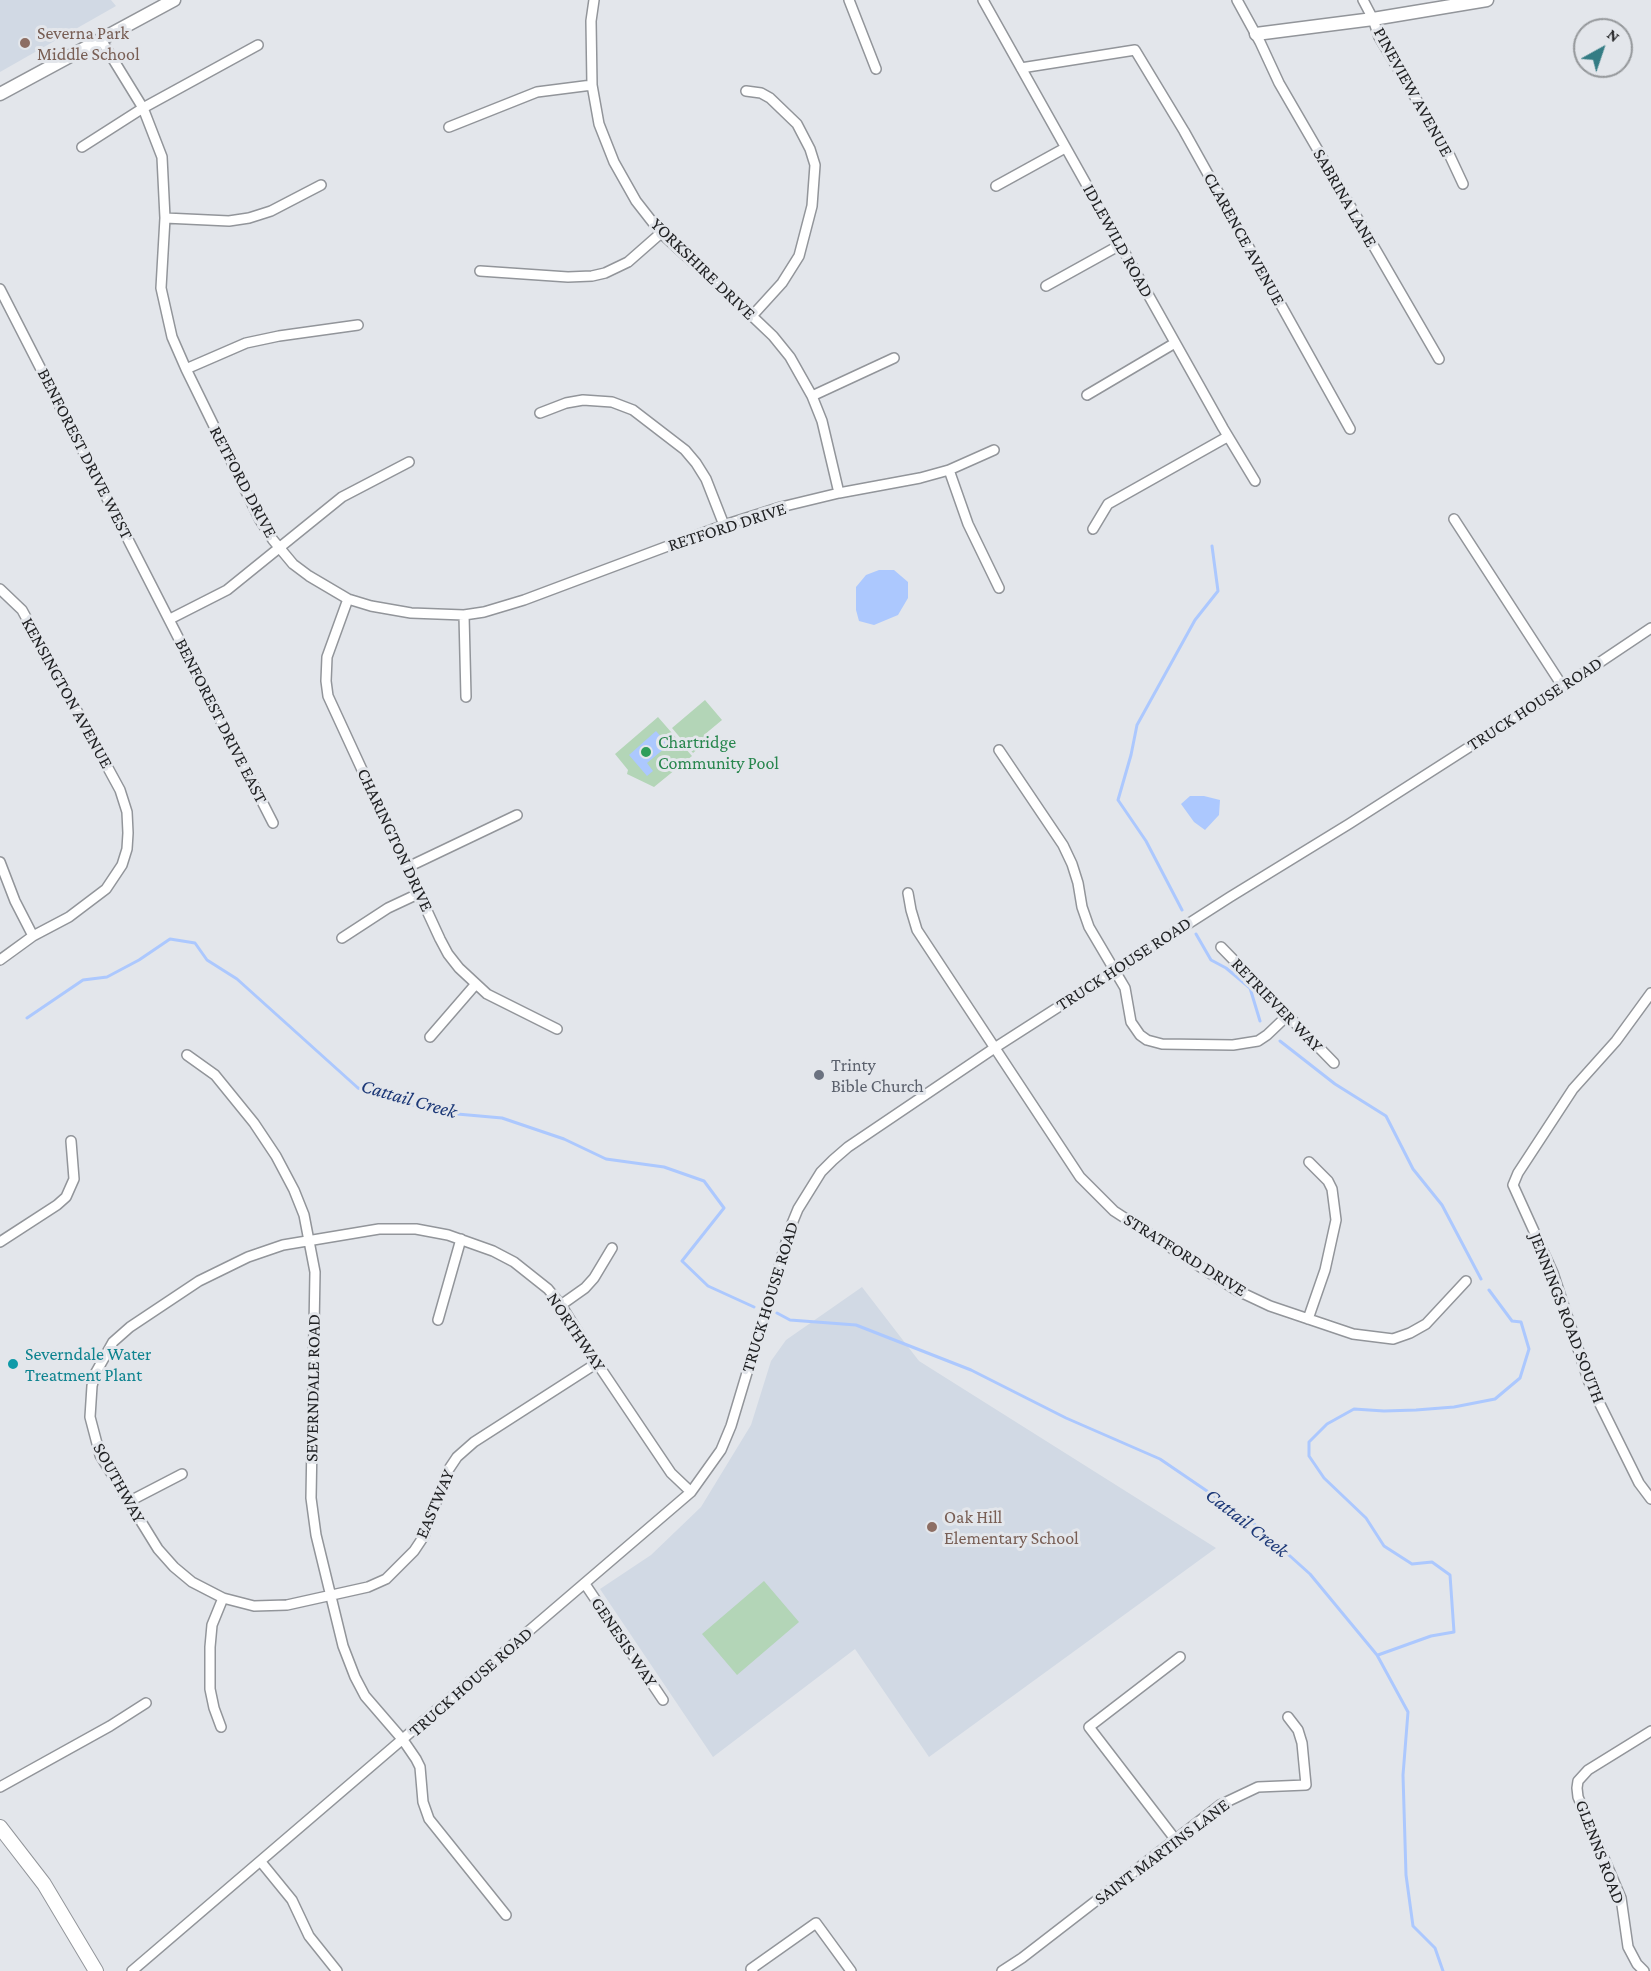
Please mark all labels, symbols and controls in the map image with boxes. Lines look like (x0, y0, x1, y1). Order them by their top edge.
north arrow (1573, 18, 1633, 78)
place label: Severna Park Middle School (37, 22, 140, 64)
street label: PINEVIEW AVENUE (1369, 24, 1457, 160)
text: N (1604, 25, 1623, 45)
marker: Severna Park Middle School (18, 36, 32, 50)
street label: SABRINA LANE (1308, 145, 1382, 251)
street label: CLARENCE AVENUE (1199, 169, 1289, 309)
street label: IDLEWILD ROAD (1078, 181, 1158, 301)
street label: YORKSHIRE DRIVE (646, 213, 760, 325)
street label: BENFOREST DRIVE WEST (33, 365, 137, 543)
street label: RETFORD DRIVE (205, 423, 281, 541)
street label: RETFORD DRIVE (665, 498, 789, 556)
street label: KENSINGTON AVENUE (17, 614, 117, 772)
street label: BENFOREST DRIVE EAST (170, 635, 272, 807)
street label: TRUCK HOUSE ROAD (1463, 652, 1607, 756)
place label: Chartridge Community Pool (658, 731, 779, 774)
marker: Chartridge Community Pool (639, 745, 653, 759)
street label: CHARINGTON DRIVE (352, 765, 438, 915)
street label: TRUCK HOUSE ROAD (1052, 912, 1196, 1016)
street label: RETRIEVER WAY (1227, 953, 1327, 1057)
place label: Trinty Bible Church (831, 1054, 924, 1096)
marker: Trinty Bible Church (812, 1068, 826, 1082)
water label: Cattail Creek (358, 1074, 460, 1124)
street label: STRATFORD DRIVE (1120, 1209, 1250, 1301)
street label: TRUCK HOUSE ROAD (737, 1219, 803, 1375)
street label: JENNINGS ROAD SOUTH (1525, 1230, 1609, 1406)
street label: NORTHWAY (542, 1289, 610, 1375)
street label: SEVERNDALE ROAD (301, 1314, 325, 1462)
place label: Severndale Water Treatment Plant (25, 1343, 151, 1386)
marker: Severndale Water Treatment Plant (6, 1357, 20, 1371)
street label: SOUTHWAY (88, 1439, 150, 1527)
street label: EASTWAY (411, 1466, 459, 1542)
water label: Cattail Creek (1201, 1483, 1293, 1563)
place label: Oak Hill Elementary School (944, 1506, 1079, 1549)
marker: Oak Hill Elementary School (925, 1520, 939, 1534)
street label: GENESIS WAY (586, 1593, 662, 1691)
street label: TRUCK HOUSE ROAD (405, 1622, 537, 1742)
street label: SAINT MARTINS LANE (1090, 1794, 1234, 1910)
street label: GLENNS ROAD (1570, 1797, 1630, 1907)

